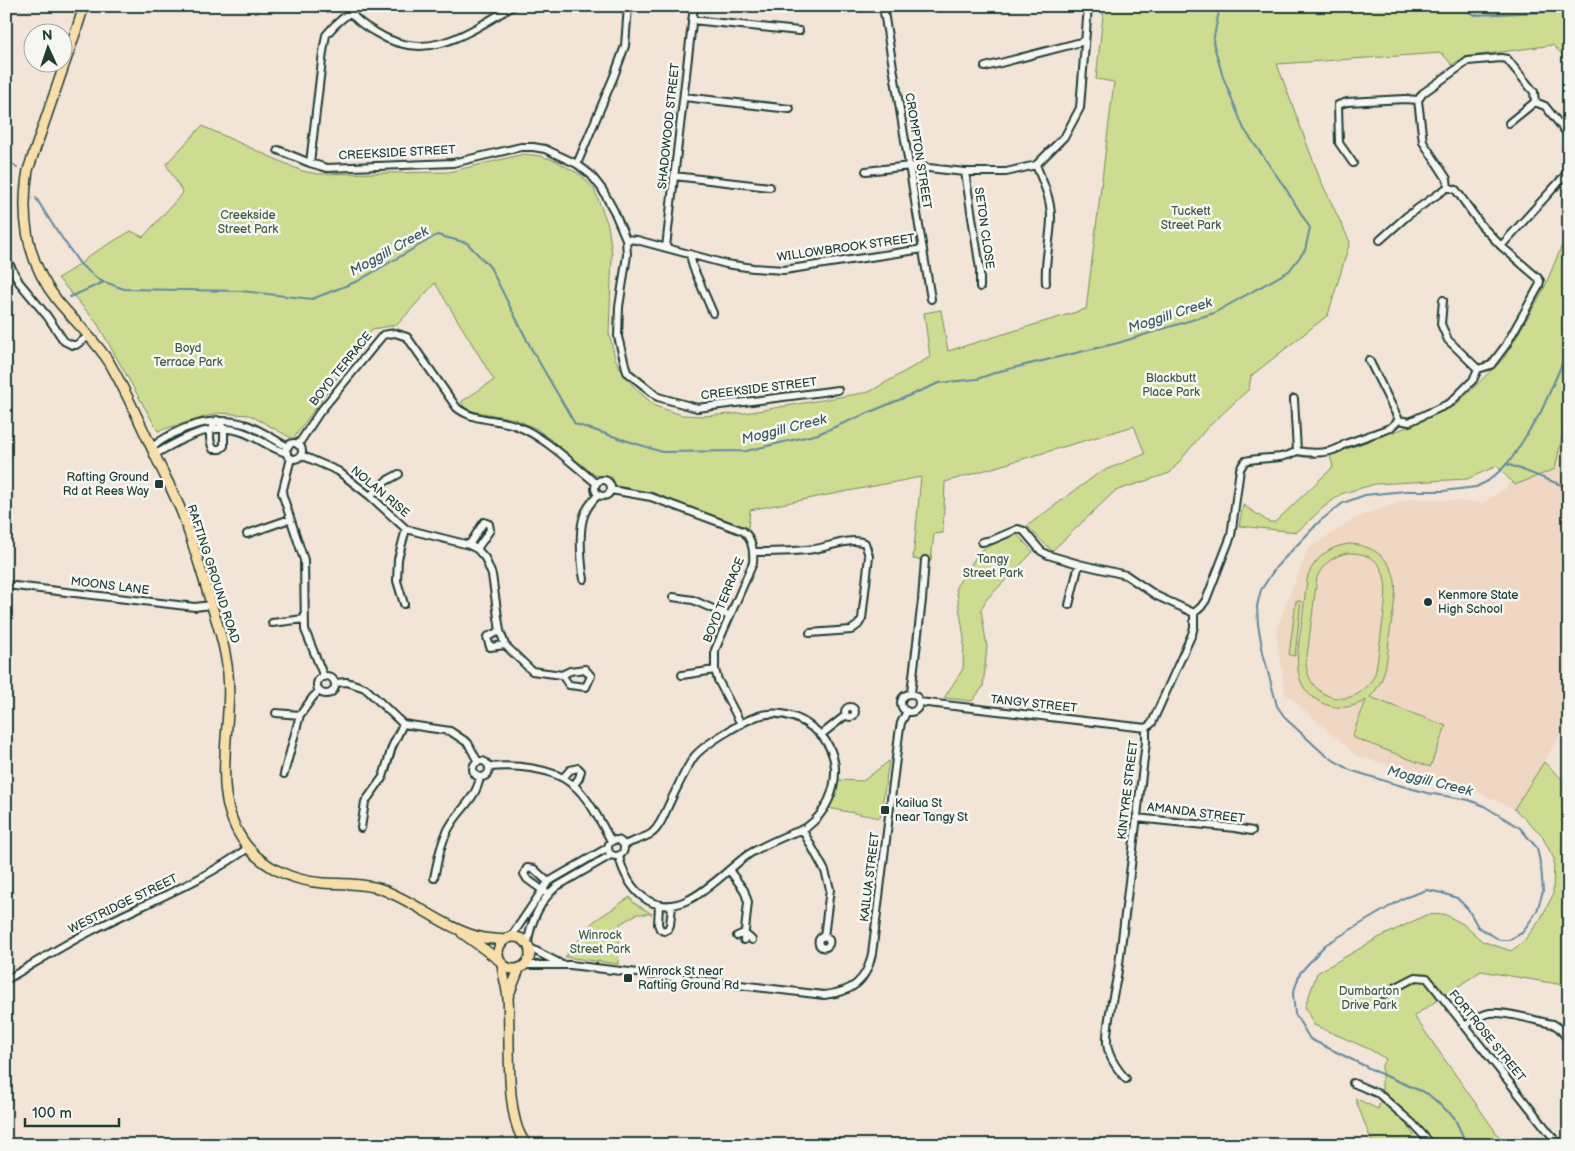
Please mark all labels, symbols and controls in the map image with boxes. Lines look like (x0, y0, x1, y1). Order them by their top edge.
north arrow (22, 22, 72, 72)
text: N (42, 27, 53, 44)
street label: SHADOWOOD STREET (655, 61, 683, 190)
street label: CROMPTON STREET (901, 92, 935, 211)
street label: CREEKSIDE STREET (338, 142, 457, 164)
street label: SETON CLOSE (971, 186, 997, 270)
park label: Tuckett Street Park (1161, 204, 1221, 233)
park label: Creekside Street Park (218, 208, 278, 237)
water label: Moggill Creek (347, 222, 432, 280)
street label: WILLOWBROOK STREET (776, 231, 917, 265)
water label: Moggill Creek (1126, 293, 1215, 337)
street label: BOYD TERRACE (306, 329, 376, 409)
park label: Boyd Terrace Park (153, 341, 223, 370)
park label: Blackbutt Place Park (1142, 371, 1200, 400)
street label: CREEKSIDE STREET (700, 374, 819, 404)
water label: Moggill Creek (740, 410, 830, 448)
street label: NOLAN RISE (348, 463, 412, 521)
place label: Rafting Ground Rd at Rees Way (63, 470, 150, 499)
marker: Rafting Ground Rd at Rees Way (153, 478, 165, 490)
street label: RAFTING GROUND ROAD (183, 503, 243, 646)
park label: Tangy Street Park (963, 552, 1023, 581)
street label: BOYD TERRACE (700, 555, 748, 645)
street label: MOONS LANE (70, 574, 150, 598)
place label: Kenmore State High School (1438, 588, 1518, 617)
marker: Kenmore State High School (1422, 596, 1434, 608)
street label: TANGY STREET (990, 692, 1079, 716)
street label: KINTYRE STREET (1114, 739, 1142, 841)
water label: Moggill Creek (1386, 762, 1476, 800)
place label: Kailua St near Tangy St (895, 796, 968, 825)
street label: AMANDA STREET (1146, 800, 1247, 827)
marker: Kailua St near Tangy St (879, 804, 891, 816)
street label: KAILUA STREET (857, 830, 883, 923)
street label: WESTRIDGE STREET (66, 871, 181, 937)
park label: Winrock Street Park (570, 928, 630, 957)
place label: Winrock St near Rafting Ground Rd (638, 964, 739, 993)
marker: Winrock St near Rafting Ground Rd (622, 972, 634, 984)
park label: Dumbarton Drive Park (1339, 984, 1399, 1013)
street label: FORTROSE STREET (1445, 987, 1529, 1085)
scale bar (25, 1096, 119, 1128)
text: 100 m (32, 1104, 72, 1123)

